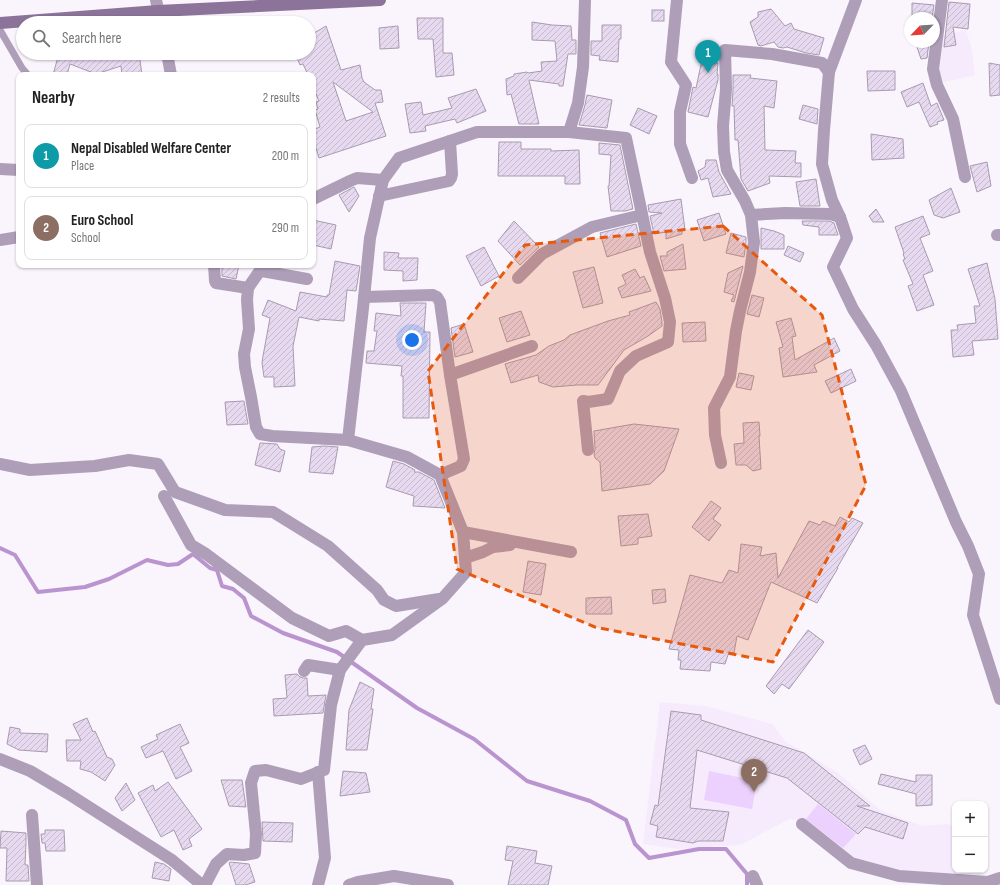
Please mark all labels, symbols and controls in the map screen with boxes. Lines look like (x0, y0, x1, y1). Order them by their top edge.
north arrow (904, 12, 940, 48)
search box (16, 16, 316, 60)
icon: search (30, 27, 52, 49)
text: Search here (62, 29, 122, 48)
pin: 1 (695, 40, 721, 73)
text: Nearby (32, 88, 75, 108)
text: 2 results (263, 90, 300, 106)
text: Nepal Disabled Welfare Center (71, 139, 231, 158)
text: 1 (43, 148, 49, 164)
text: 200 m (272, 148, 299, 164)
text: Place (71, 158, 94, 174)
text: Euro School (71, 211, 133, 230)
text: 2 (43, 220, 49, 236)
text: 290 m (272, 220, 299, 236)
text: School (71, 230, 101, 246)
your location (402, 330, 422, 350)
pin: 2 (741, 759, 767, 792)
map controls (952, 801, 988, 873)
button: + (952, 801, 988, 837)
button: − (952, 837, 988, 873)

